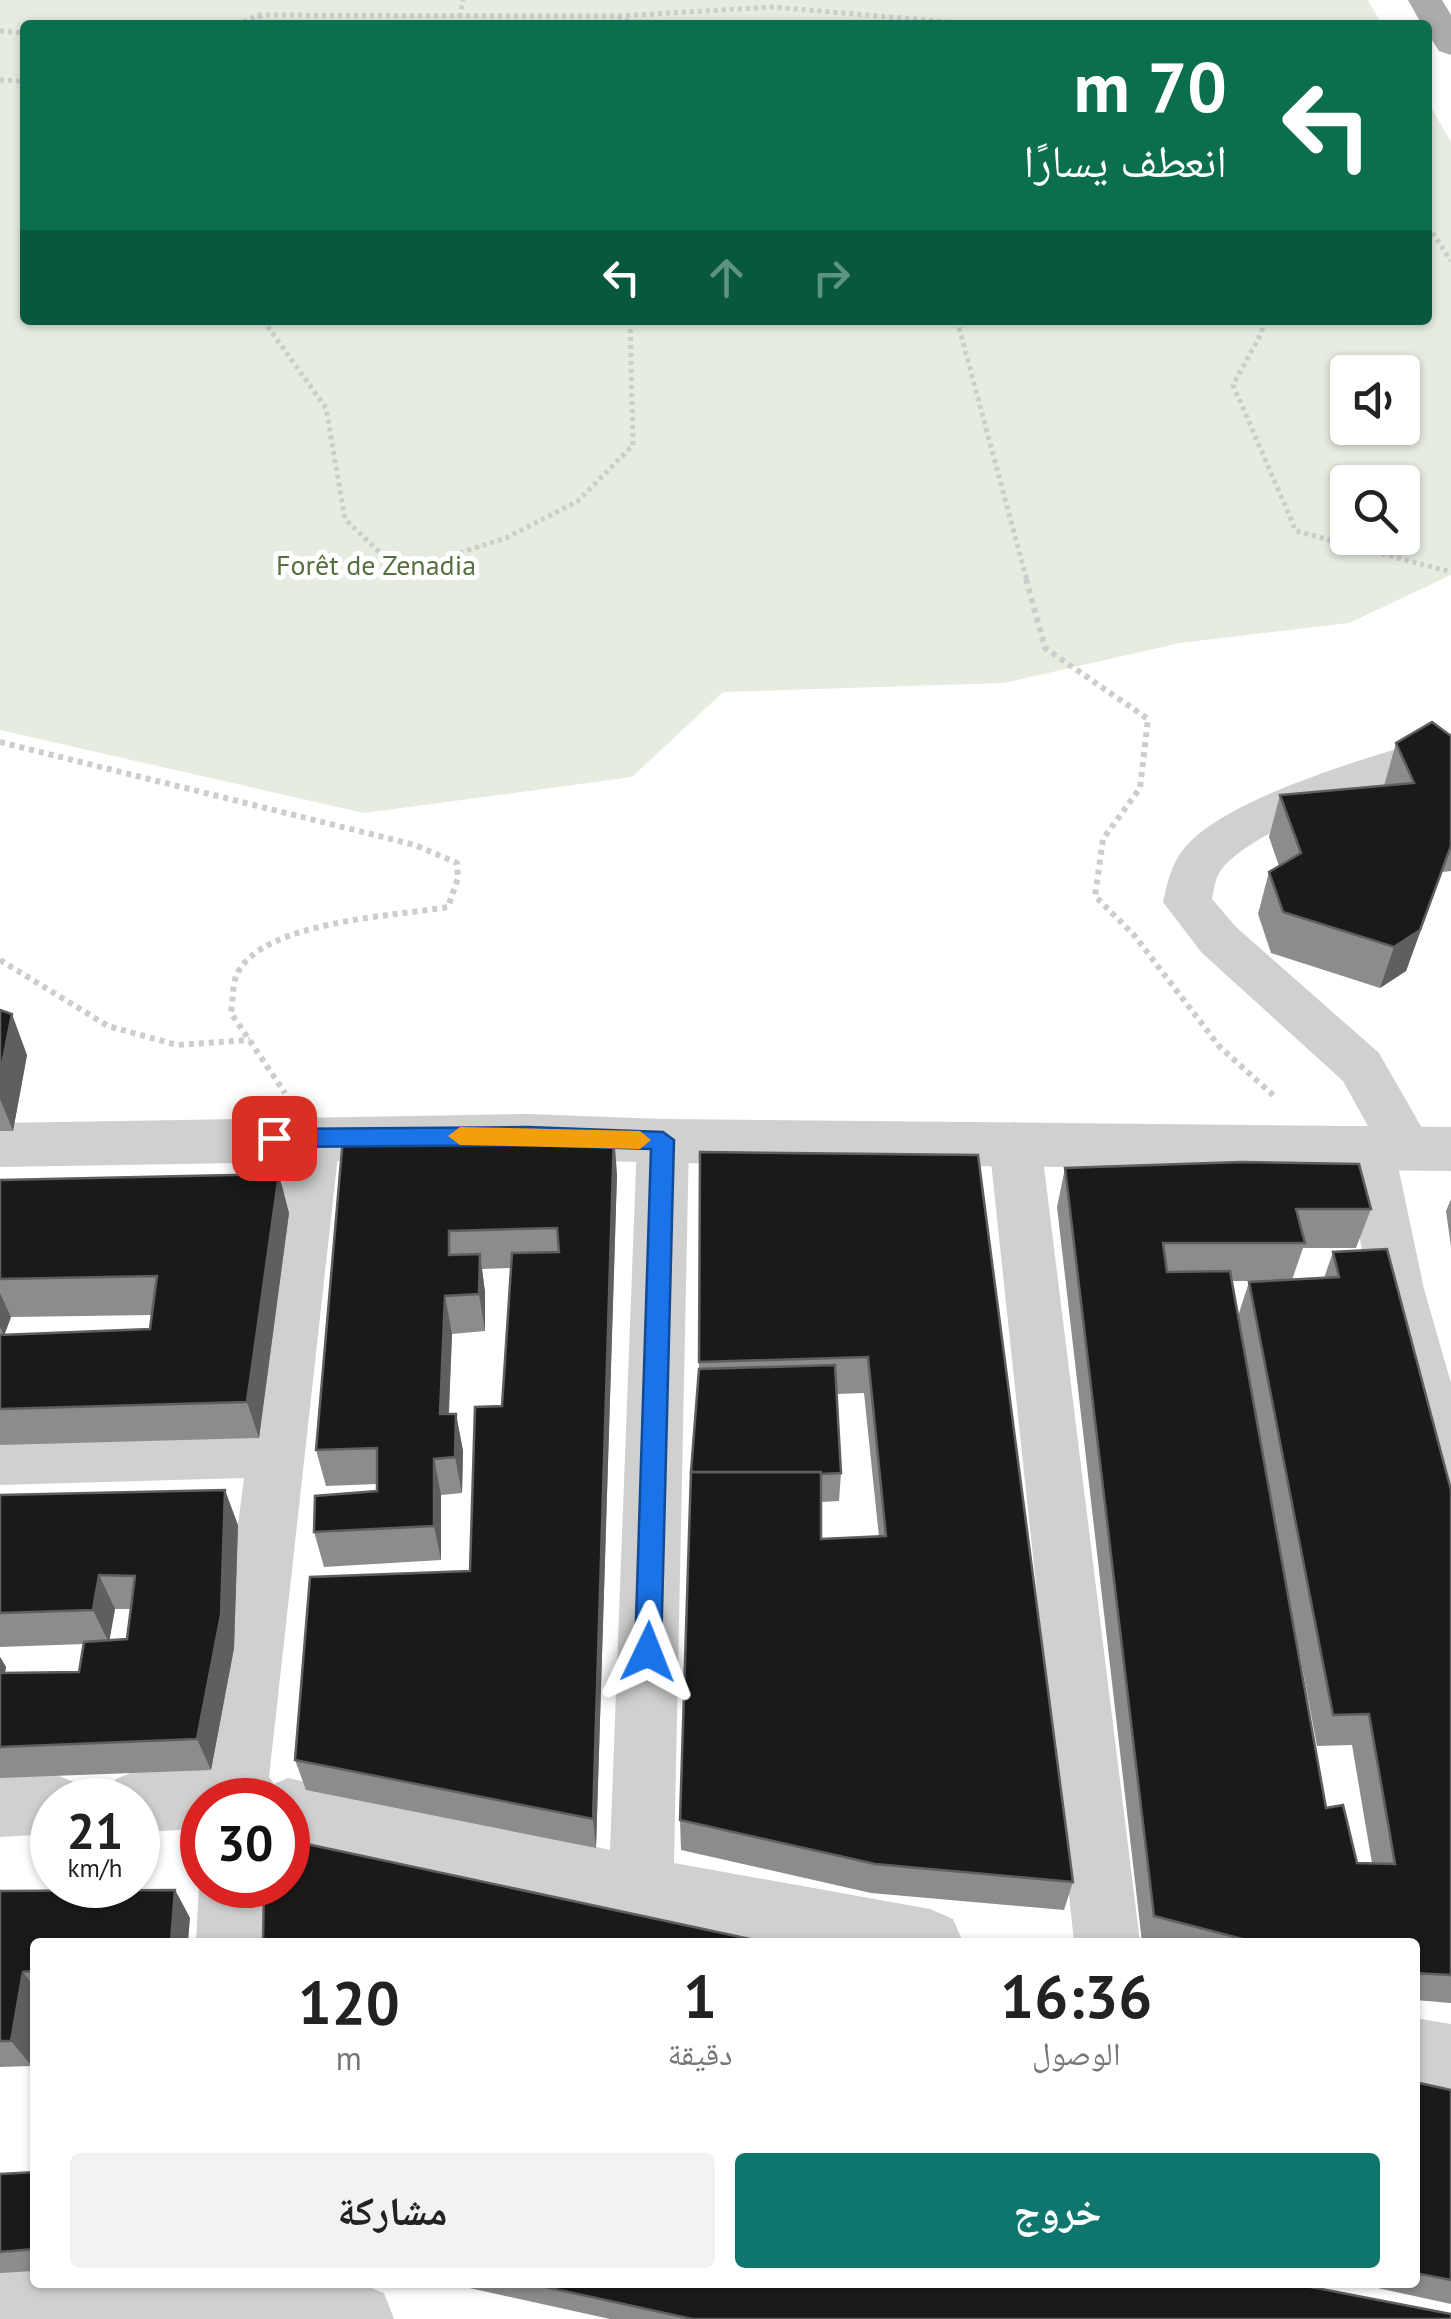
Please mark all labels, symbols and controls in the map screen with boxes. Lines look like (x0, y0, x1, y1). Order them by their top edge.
text: 70 m (1074, 41, 1227, 131)
icon: left (1262, 60, 1392, 190)
text: انعطف يسارًا (1023, 131, 1227, 189)
icon: left (594, 250, 649, 305)
icon: ahead (699, 250, 754, 305)
icon: right (804, 250, 859, 305)
map controls (1330, 355, 1420, 555)
button: sound (1330, 355, 1420, 445)
button: search (1330, 465, 1420, 555)
park label: Forêt de Zenadia (276, 546, 476, 583)
pin (232, 1096, 317, 1181)
icon: arrive (247, 1111, 302, 1166)
position arrow (596, 1600, 700, 1704)
speed limit sign: 30 (180, 1778, 310, 1908)
text: 21 (67, 1798, 123, 1863)
text: km/h (68, 1852, 122, 1884)
text: 1 (683, 1957, 717, 2035)
text: 16:36 (1000, 1957, 1152, 2035)
text: 120 (298, 1963, 400, 2041)
text: دقيقة (667, 2032, 732, 2074)
text: الوصول (1032, 2032, 1121, 2074)
text: m (336, 2037, 362, 2079)
button: مشاركة (70, 2153, 715, 2268)
button: خروج (735, 2153, 1380, 2268)

